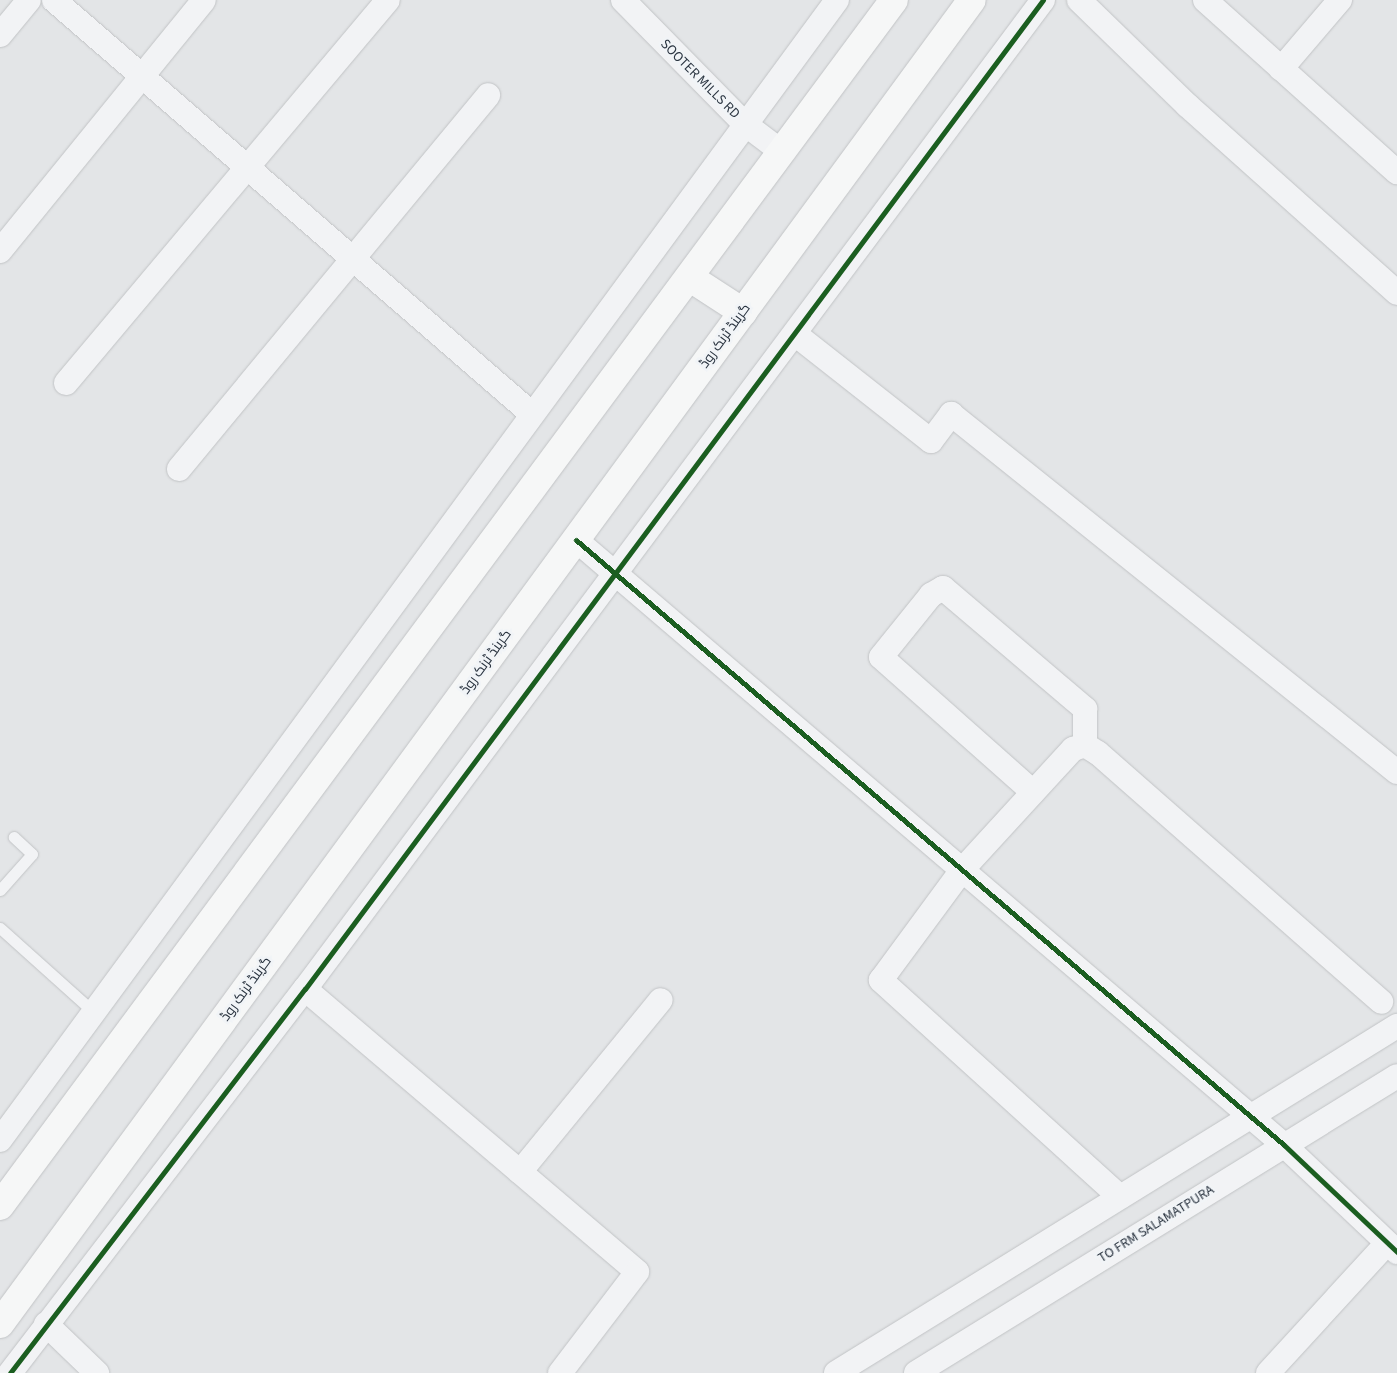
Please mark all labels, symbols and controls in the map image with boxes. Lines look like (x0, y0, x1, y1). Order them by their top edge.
street label: SOOTER MILLS RD (657, 36, 743, 122)
street label: گرینڈ ٹرنک روڈ (696, 300, 754, 372)
street label: گرینڈ ٹرنک روڈ (457, 626, 515, 698)
street label: گرینڈ ٹرنک روڈ (217, 953, 275, 1025)
street label: TO FRM SALAMATPURA (1095, 1181, 1217, 1267)

